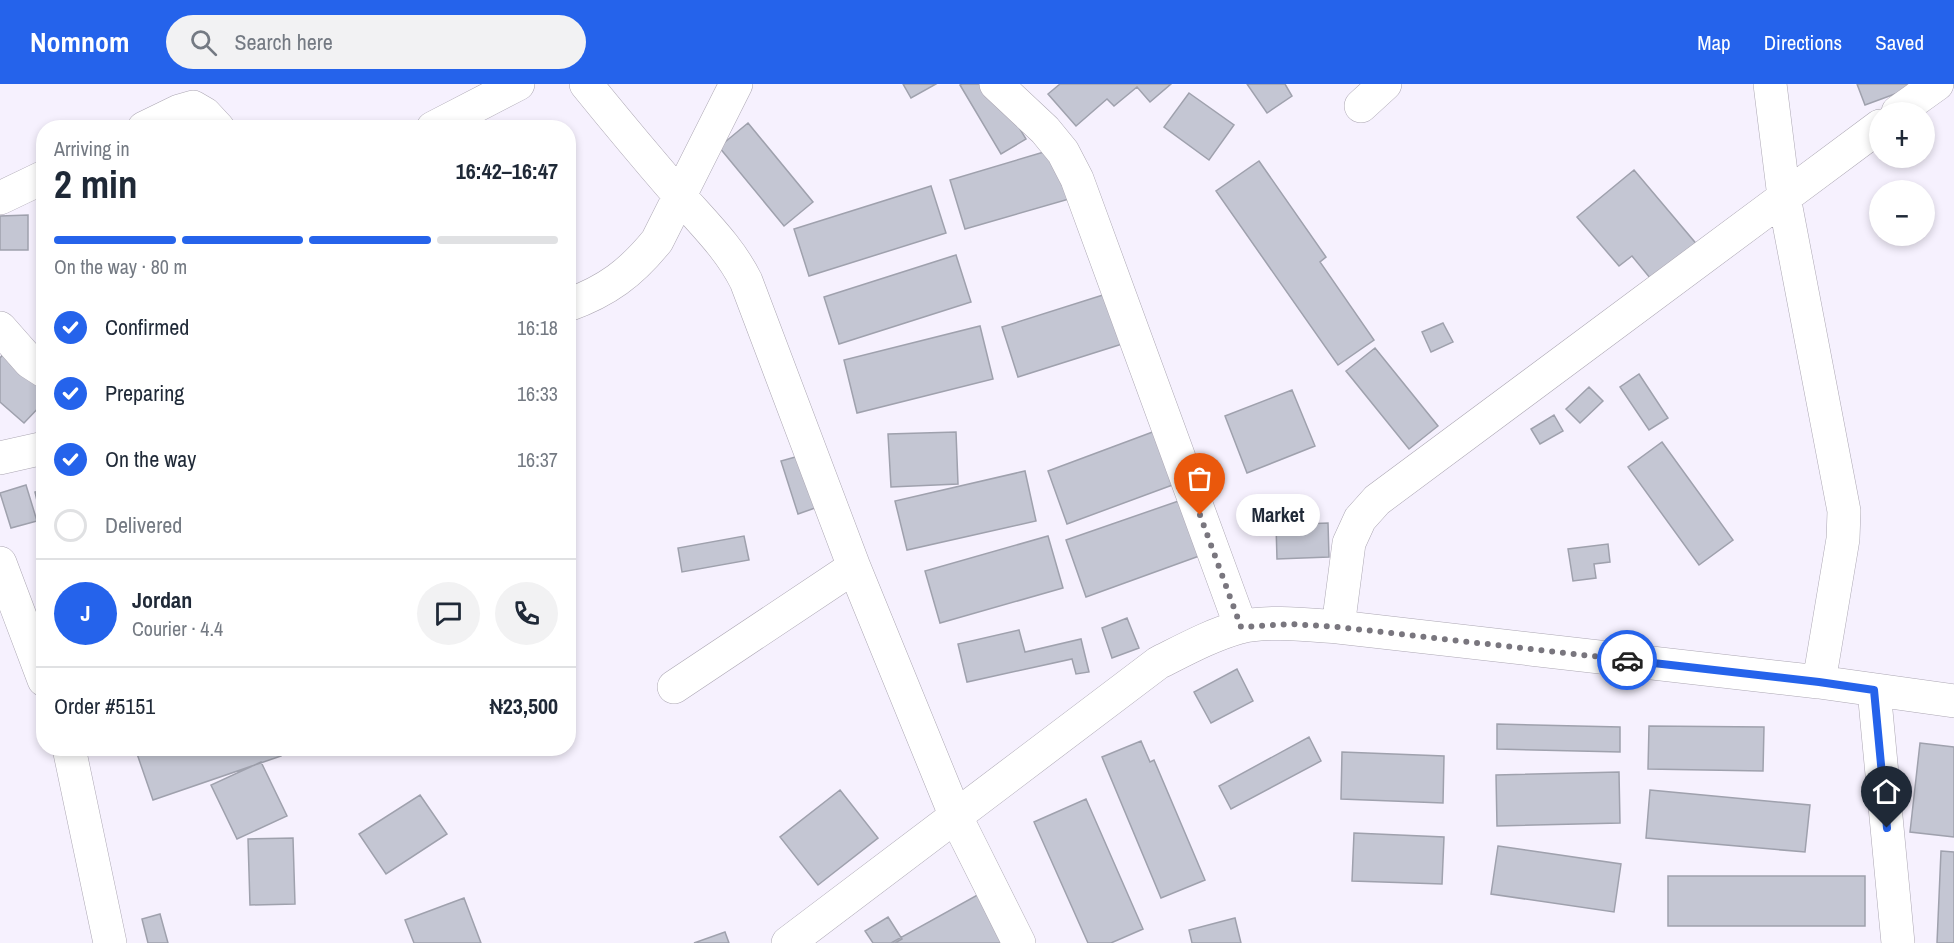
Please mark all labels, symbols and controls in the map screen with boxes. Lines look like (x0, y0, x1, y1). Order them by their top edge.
search box (166, 15, 586, 69)
text: Nomnom (30, 23, 130, 61)
icon: search (187, 26, 220, 59)
text: Search here (235, 27, 333, 57)
text: Map (1697, 28, 1731, 57)
text: Directions (1764, 28, 1842, 57)
text: Saved (1875, 28, 1924, 57)
map controls (1869, 102, 1935, 246)
button: + (1869, 102, 1935, 168)
text: Arriving in (54, 135, 130, 162)
text: 16:42–16:47 (456, 156, 558, 186)
text: 2 min (54, 158, 138, 210)
button: − (1869, 180, 1935, 246)
text: On the way · 80 m (54, 253, 187, 280)
icon: check (54, 311, 87, 344)
text: Confirmed (105, 312, 189, 342)
text: 16:18 (517, 314, 558, 341)
icon: check (54, 377, 87, 410)
text: Preparing (105, 378, 184, 408)
text: 16:33 (517, 380, 558, 407)
icon: check (54, 443, 87, 476)
text: On the way (105, 444, 196, 474)
text: 16:37 (517, 446, 558, 473)
pin (1174, 453, 1225, 515)
icon: bag (1183, 462, 1216, 495)
callout: Market (1236, 494, 1320, 536)
text: Market (1252, 501, 1304, 528)
text: Delivered (105, 510, 182, 540)
button: chat (417, 582, 480, 645)
button: phone (495, 582, 558, 645)
text: Jordan (132, 585, 192, 615)
text: J (80, 598, 91, 628)
text: Courier · 4.4 (132, 615, 223, 642)
courier (1597, 630, 1657, 690)
icon: car (1611, 644, 1644, 677)
text: Order #5151 (54, 691, 155, 721)
text: ₦23,500 (490, 691, 558, 721)
pin (1861, 766, 1912, 828)
icon: home (1870, 775, 1903, 808)

